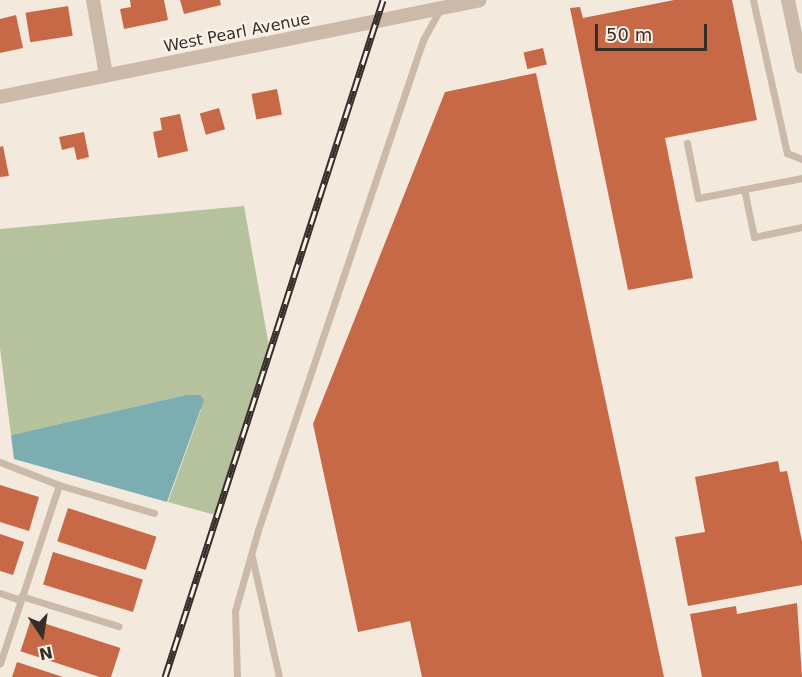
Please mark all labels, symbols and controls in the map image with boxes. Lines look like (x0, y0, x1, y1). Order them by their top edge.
street label: West Pearl Avenue (162, 9, 312, 57)
scale bar (598, 12, 710, 50)
text: 50 m (606, 24, 652, 45)
north arrow (12, 605, 72, 665)
text: N (37, 642, 54, 664)

